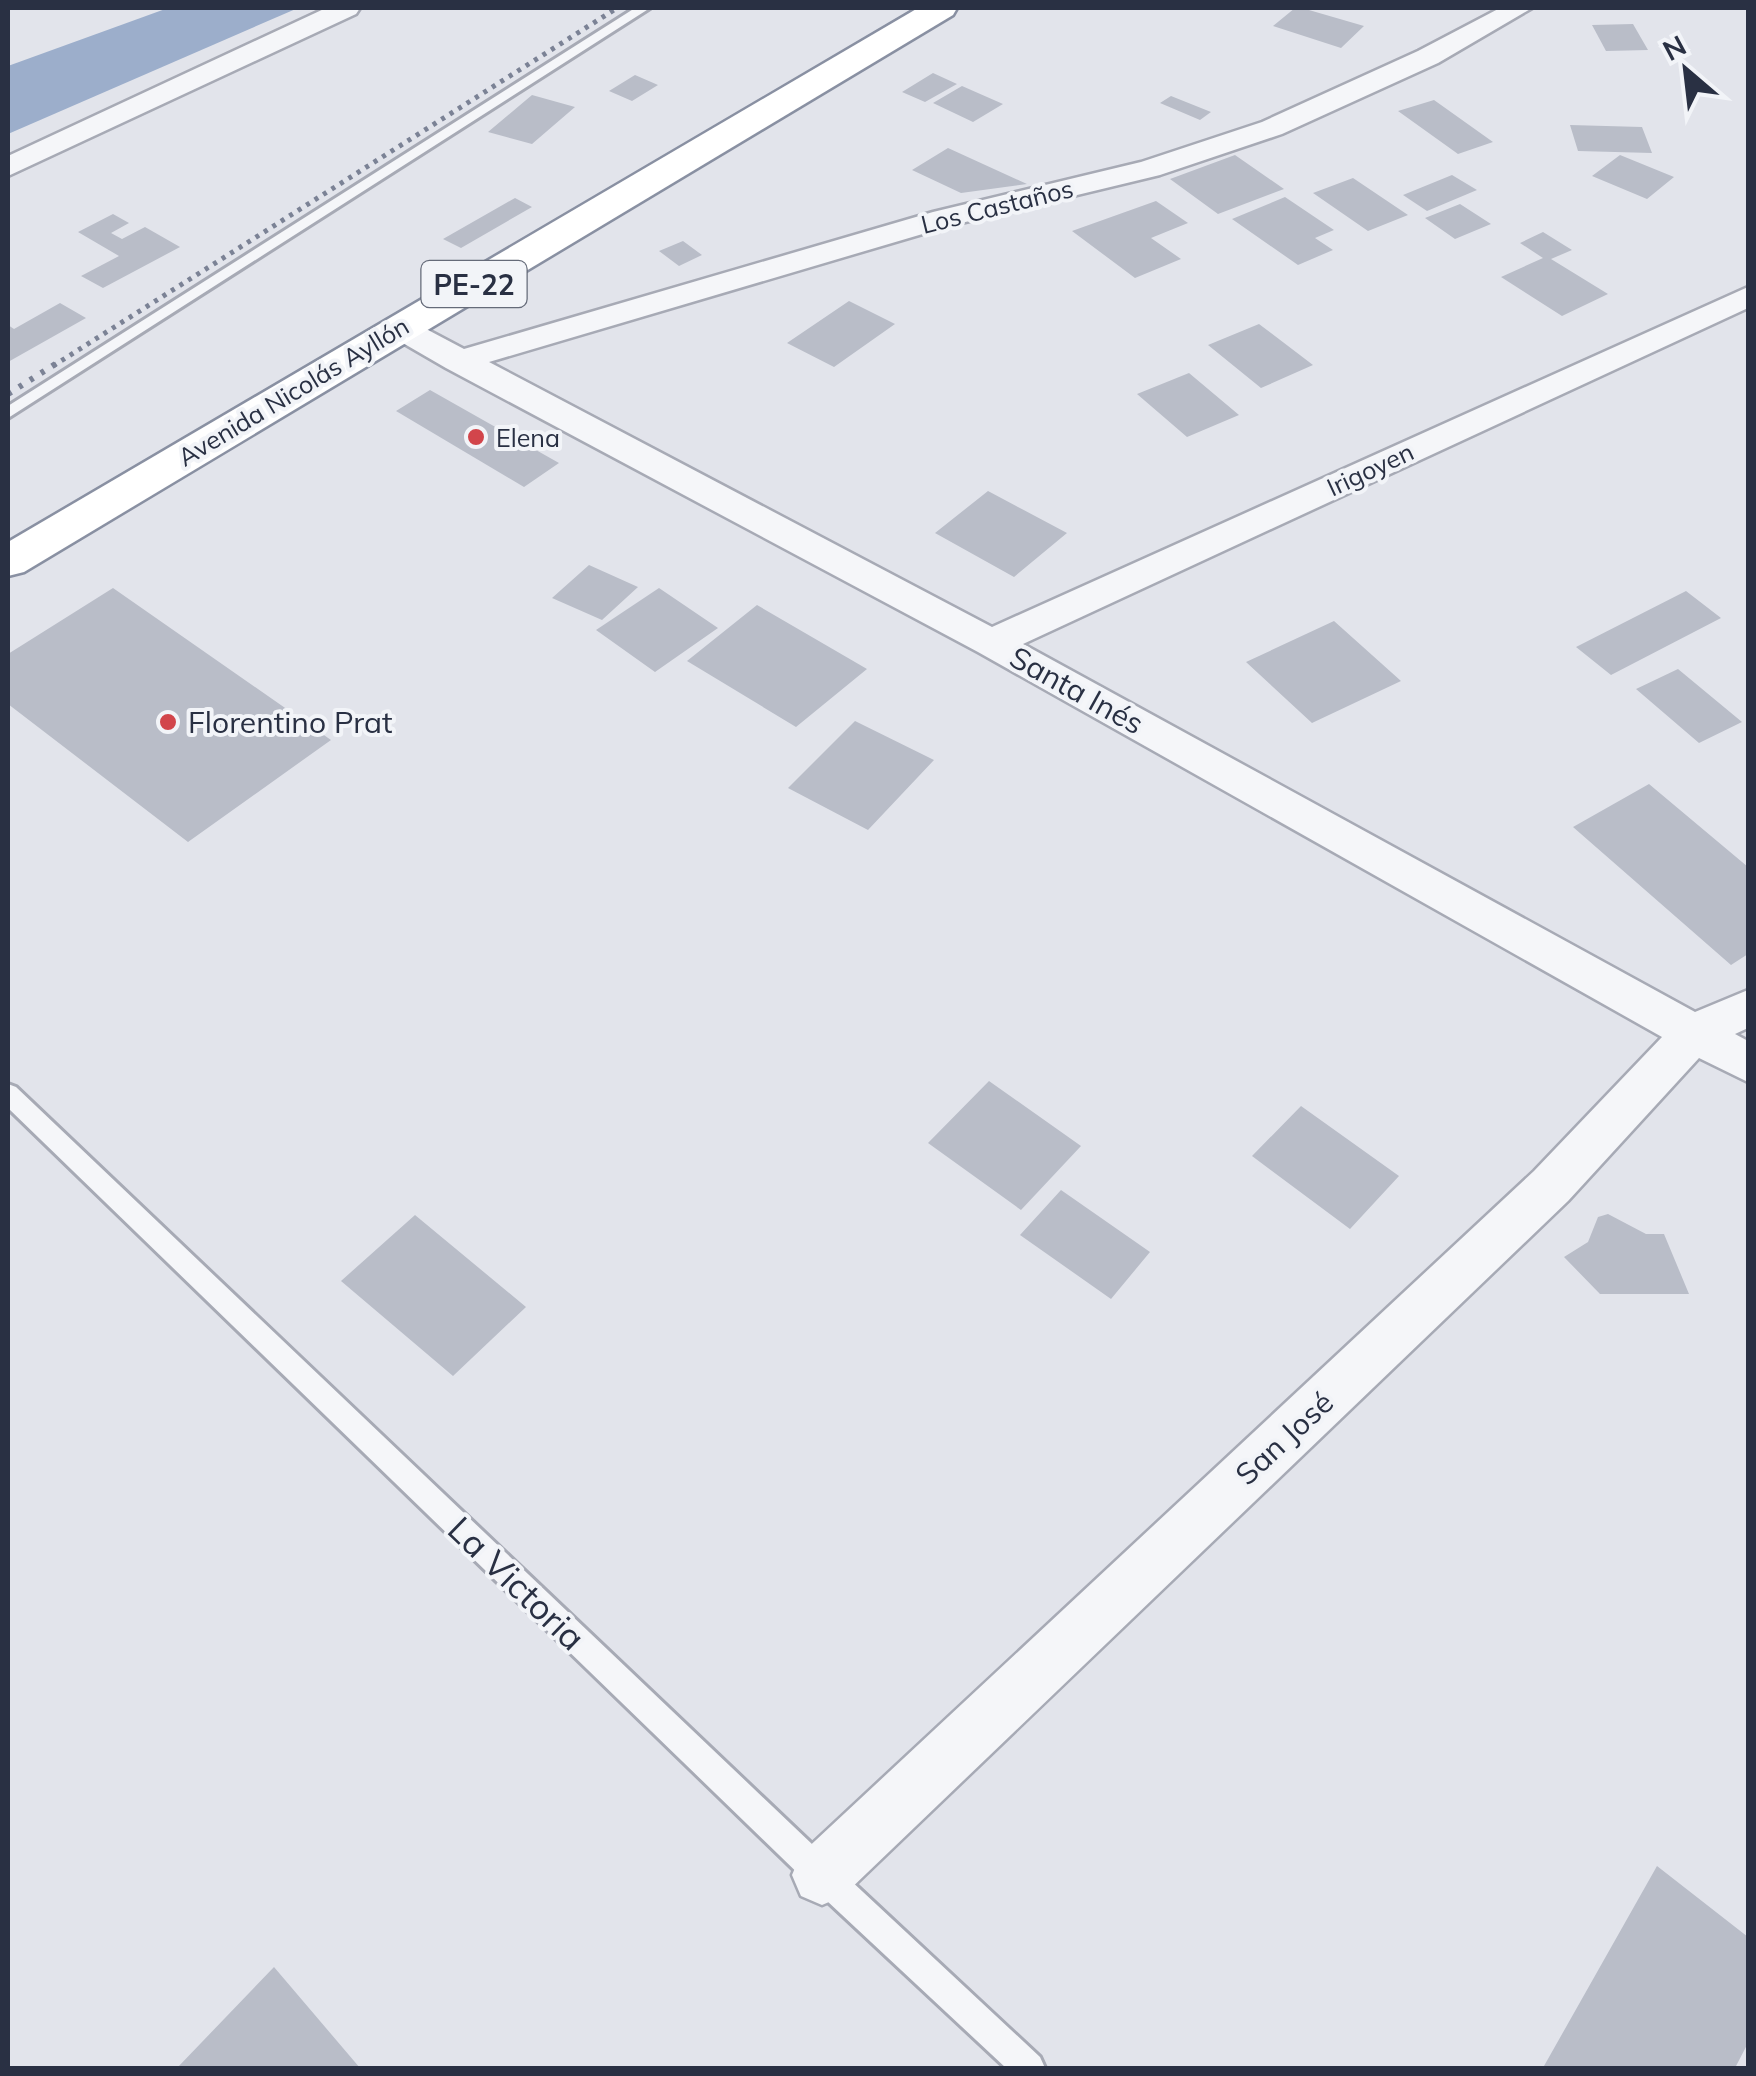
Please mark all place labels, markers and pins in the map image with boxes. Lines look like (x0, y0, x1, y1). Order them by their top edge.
place label: Elena (496, 422, 560, 453)
marker: Elena (465, 426, 487, 448)
place label: Florentino Prat (188, 703, 392, 741)
marker: Florentino Prat (157, 711, 179, 733)

